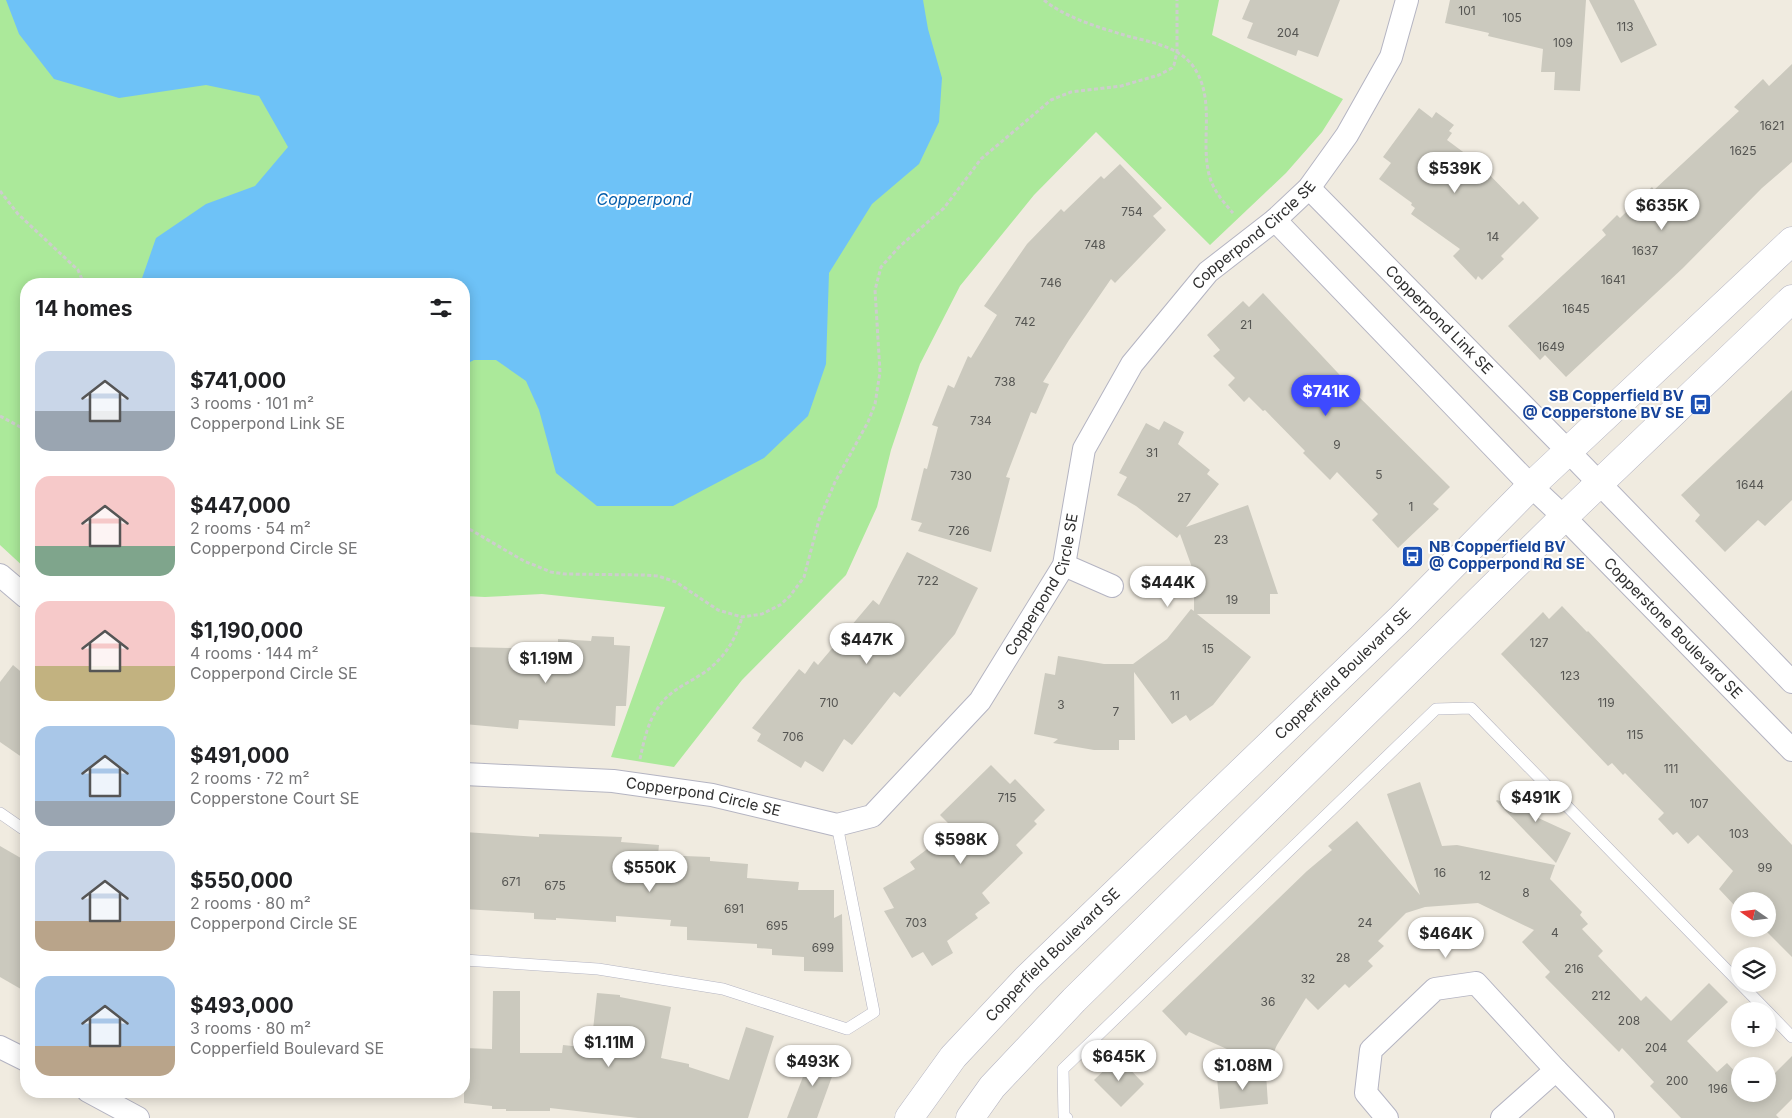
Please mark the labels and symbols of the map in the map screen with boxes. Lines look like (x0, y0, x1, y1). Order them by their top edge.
house number: 101 (1458, 3, 1476, 18)
house number: 105 (1502, 10, 1522, 25)
house number: 113 (1616, 19, 1634, 34)
house number: 204 (1277, 25, 1300, 40)
house number: 109 (1553, 35, 1573, 50)
house number: 1621 (1760, 118, 1784, 133)
house number: 1625 (1730, 143, 1756, 158)
pin: $539K (1420, 152, 1490, 194)
street label: Copperpond Circle SE (1188, 177, 1320, 293)
pin: $635K (1627, 188, 1697, 231)
water label: Copperpond (596, 189, 692, 209)
house number: 754 (1121, 204, 1143, 219)
house number: 14 (1487, 229, 1500, 244)
house number: 748 (1084, 237, 1106, 252)
house number: 1637 (1632, 243, 1658, 258)
street label: Copperpond Link SE (1381, 261, 1497, 378)
house number: 1641 (1601, 272, 1625, 287)
house number: 746 (1040, 275, 1062, 290)
house number: 1645 (1562, 301, 1590, 316)
house number: 742 (1014, 314, 1036, 329)
house number: 21 (1240, 317, 1252, 332)
house number: 1649 (1537, 339, 1565, 354)
house number: 738 (994, 374, 1016, 389)
pin: $741K (1291, 374, 1361, 417)
place label: SB Copperfield BV @ Copperstone BV SE (1523, 386, 1684, 422)
bus stop icon: SB Copperfield BV @ Copperstone BV SE (1688, 393, 1712, 417)
house number: 734 (970, 413, 992, 428)
house number: 9 (1333, 437, 1341, 452)
house number: 31 (1146, 445, 1158, 460)
house number: 5 (1375, 467, 1383, 482)
house number: 730 (950, 468, 972, 483)
house number: 1644 (1736, 477, 1764, 492)
house number: 27 (1177, 490, 1191, 505)
house number: 1 (1409, 499, 1413, 514)
street label: Copperpond Circle SE (1000, 512, 1082, 659)
house number: 726 (948, 523, 970, 538)
house number: 23 (1214, 532, 1228, 547)
place label: NB Copperfield BV @ Copperpond Rd SE (1429, 537, 1585, 573)
bus stop icon: NB Copperfield BV @ Copperpond Rd SE (1401, 544, 1425, 568)
street label: Copperstone Boulevard SE (1600, 553, 1746, 702)
pin: $444K (1133, 566, 1203, 608)
house number: 722 (917, 573, 939, 588)
house number: 19 (1226, 592, 1238, 607)
street label: Copperfield Boulevard SE (1270, 604, 1415, 743)
pin: $447K (832, 622, 902, 665)
house number: 127 (1530, 635, 1549, 650)
house number: 15 (1202, 641, 1214, 656)
pin: $1.19M (505, 642, 587, 684)
house number: 123 (1560, 668, 1580, 683)
house number: 11 (1170, 688, 1180, 703)
house number: 710 (819, 695, 839, 710)
house number: 119 (1597, 695, 1615, 710)
house number: 3 (1057, 697, 1065, 712)
house number: 7 (1113, 704, 1120, 719)
house number: 115 (1626, 727, 1644, 742)
house number: 706 (782, 729, 804, 744)
house number: 111 (1664, 761, 1678, 776)
street label: Copperpond Circle SE (625, 773, 783, 820)
pin: $491K (1501, 780, 1571, 823)
house number: 715 (998, 790, 1016, 805)
house number: 107 (1689, 796, 1709, 811)
pin: $598K (926, 822, 996, 865)
house number: 103 (1729, 826, 1749, 841)
pin: $550K (615, 850, 685, 893)
house number: 99 (1758, 860, 1772, 875)
house number: 16 (1434, 865, 1446, 880)
house number: 12 (1479, 868, 1491, 883)
house number: 671 (501, 874, 521, 889)
house number: 675 (544, 878, 566, 893)
street label: Copperfield Boulevard SE (981, 884, 1124, 1025)
house number: 8 (1522, 885, 1530, 900)
north arrow (1731, 892, 1776, 938)
house number: 691 (724, 901, 744, 916)
house number: 703 (905, 915, 927, 930)
house number: 24 (1358, 915, 1373, 930)
pin: $464K (1411, 916, 1481, 959)
house number: 695 (766, 918, 788, 933)
house number: 4 (1551, 925, 1559, 940)
house number: 699 (812, 940, 834, 955)
house number: 28 (1336, 950, 1350, 965)
house number: 216 (1564, 961, 1584, 976)
house number: 32 (1301, 971, 1315, 986)
house number: 212 (1591, 988, 1611, 1003)
house number: 36 (1261, 994, 1275, 1009)
house number: 208 (1618, 1013, 1640, 1028)
pin: $1.11M (568, 1026, 650, 1068)
pin: $645K (1084, 1040, 1154, 1082)
house number: 204 (1645, 1040, 1668, 1055)
pin: $493K (778, 1044, 848, 1087)
pin: $1.08M (1202, 1048, 1284, 1091)
house number: 200 (1666, 1073, 1688, 1088)
house number: 196 (1708, 1081, 1728, 1096)

